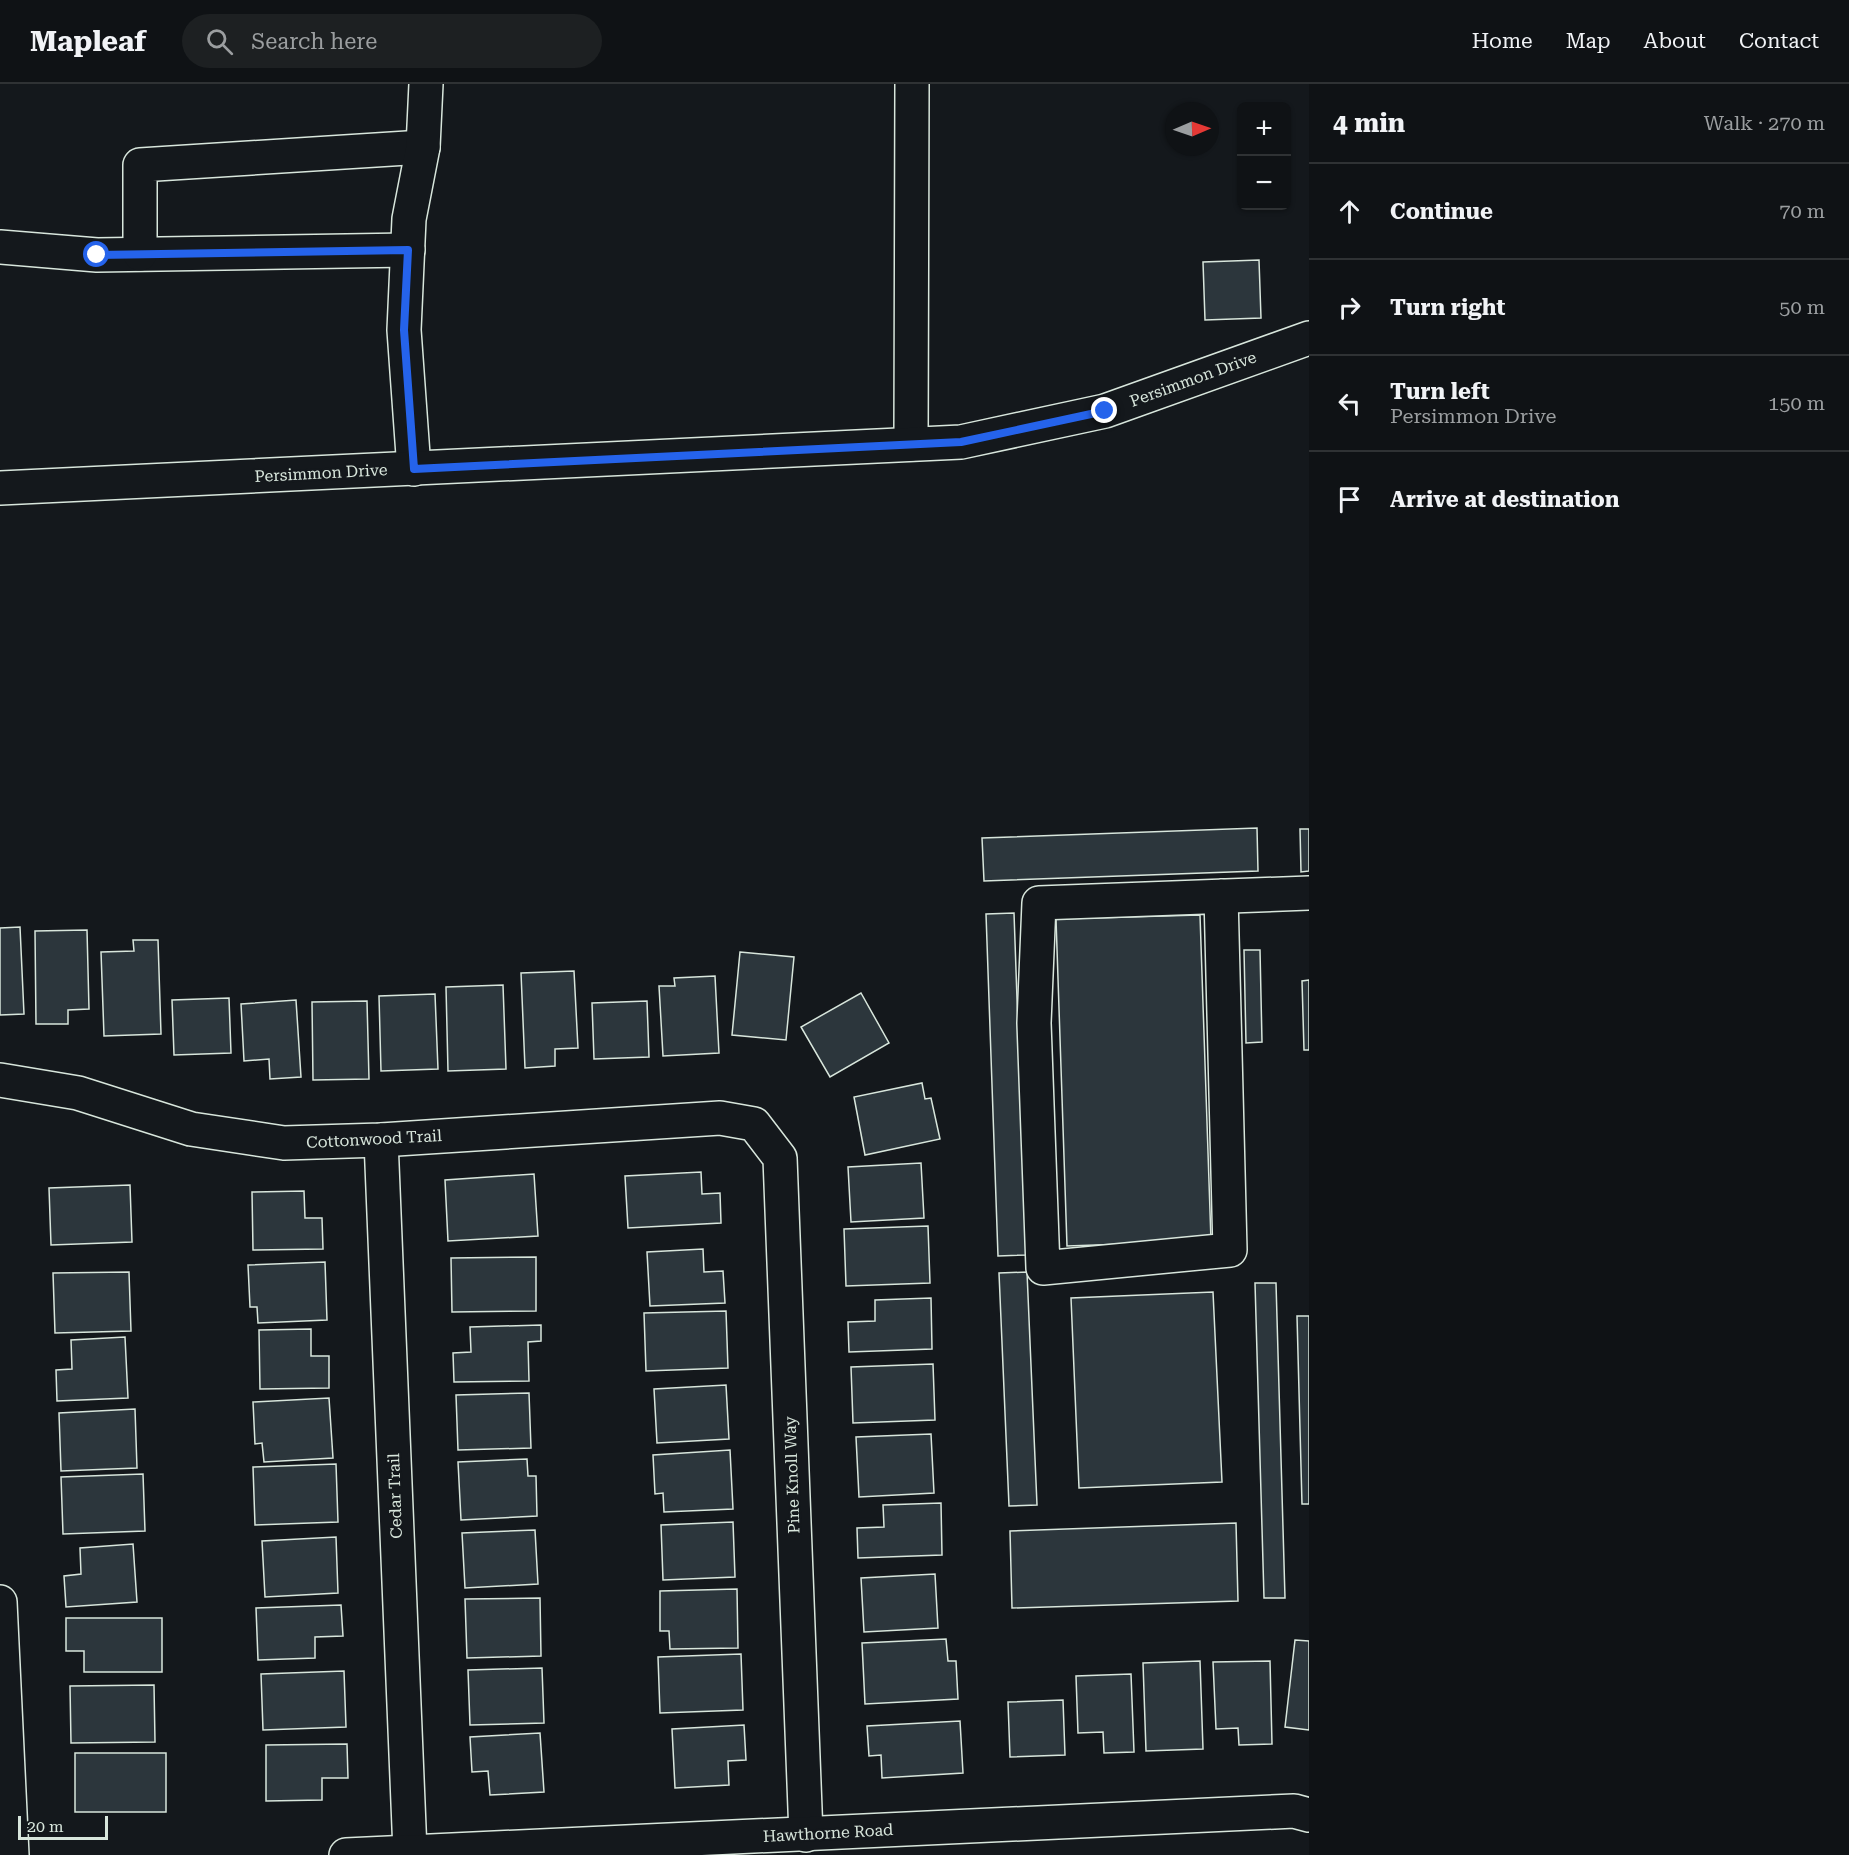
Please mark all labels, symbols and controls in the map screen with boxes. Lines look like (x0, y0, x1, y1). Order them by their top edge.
search box (182, 14, 602, 68)
text: Mapleaf (30, 25, 146, 58)
icon: search (203, 25, 236, 58)
text: Search here (251, 29, 377, 54)
text: Home (1472, 29, 1533, 53)
text: Map (1566, 29, 1611, 53)
text: About (1644, 29, 1706, 53)
text: Contact (1739, 29, 1819, 53)
north arrow (1165, 102, 1219, 156)
map controls (1237, 102, 1291, 210)
button: + (1237, 102, 1291, 156)
text: 4 min (1333, 108, 1405, 138)
text: Walk · 270 m (1704, 111, 1825, 135)
button: − (1237, 156, 1291, 210)
icon: ahead (1333, 195, 1366, 228)
text: Continue (1390, 199, 1493, 224)
text: 70 m (1779, 199, 1825, 223)
route start (83, 241, 109, 267)
icon: right (1333, 291, 1366, 324)
text: Turn right (1390, 295, 1505, 320)
text: 50 m (1779, 295, 1825, 319)
street label: Persimmon Drive (1127, 347, 1259, 411)
text: Turn left (1390, 379, 1490, 404)
icon: left (1333, 387, 1366, 420)
text: 150 m (1768, 391, 1825, 415)
route end (1091, 397, 1117, 423)
text: Persimmon Drive (1390, 404, 1556, 428)
street label: Persimmon Drive (254, 460, 388, 486)
icon: arrive (1333, 483, 1366, 516)
text: Arrive at destination (1390, 487, 1619, 512)
street label: Cottonwood Trail (306, 1126, 442, 1152)
street label: Pine Knoll Way (780, 1415, 804, 1534)
street label: Cedar Trail (384, 1453, 406, 1539)
scale bar (18, 1813, 108, 1840)
text: 20 m (27, 1817, 64, 1836)
street label: Hawthorne Road (762, 1820, 894, 1846)

